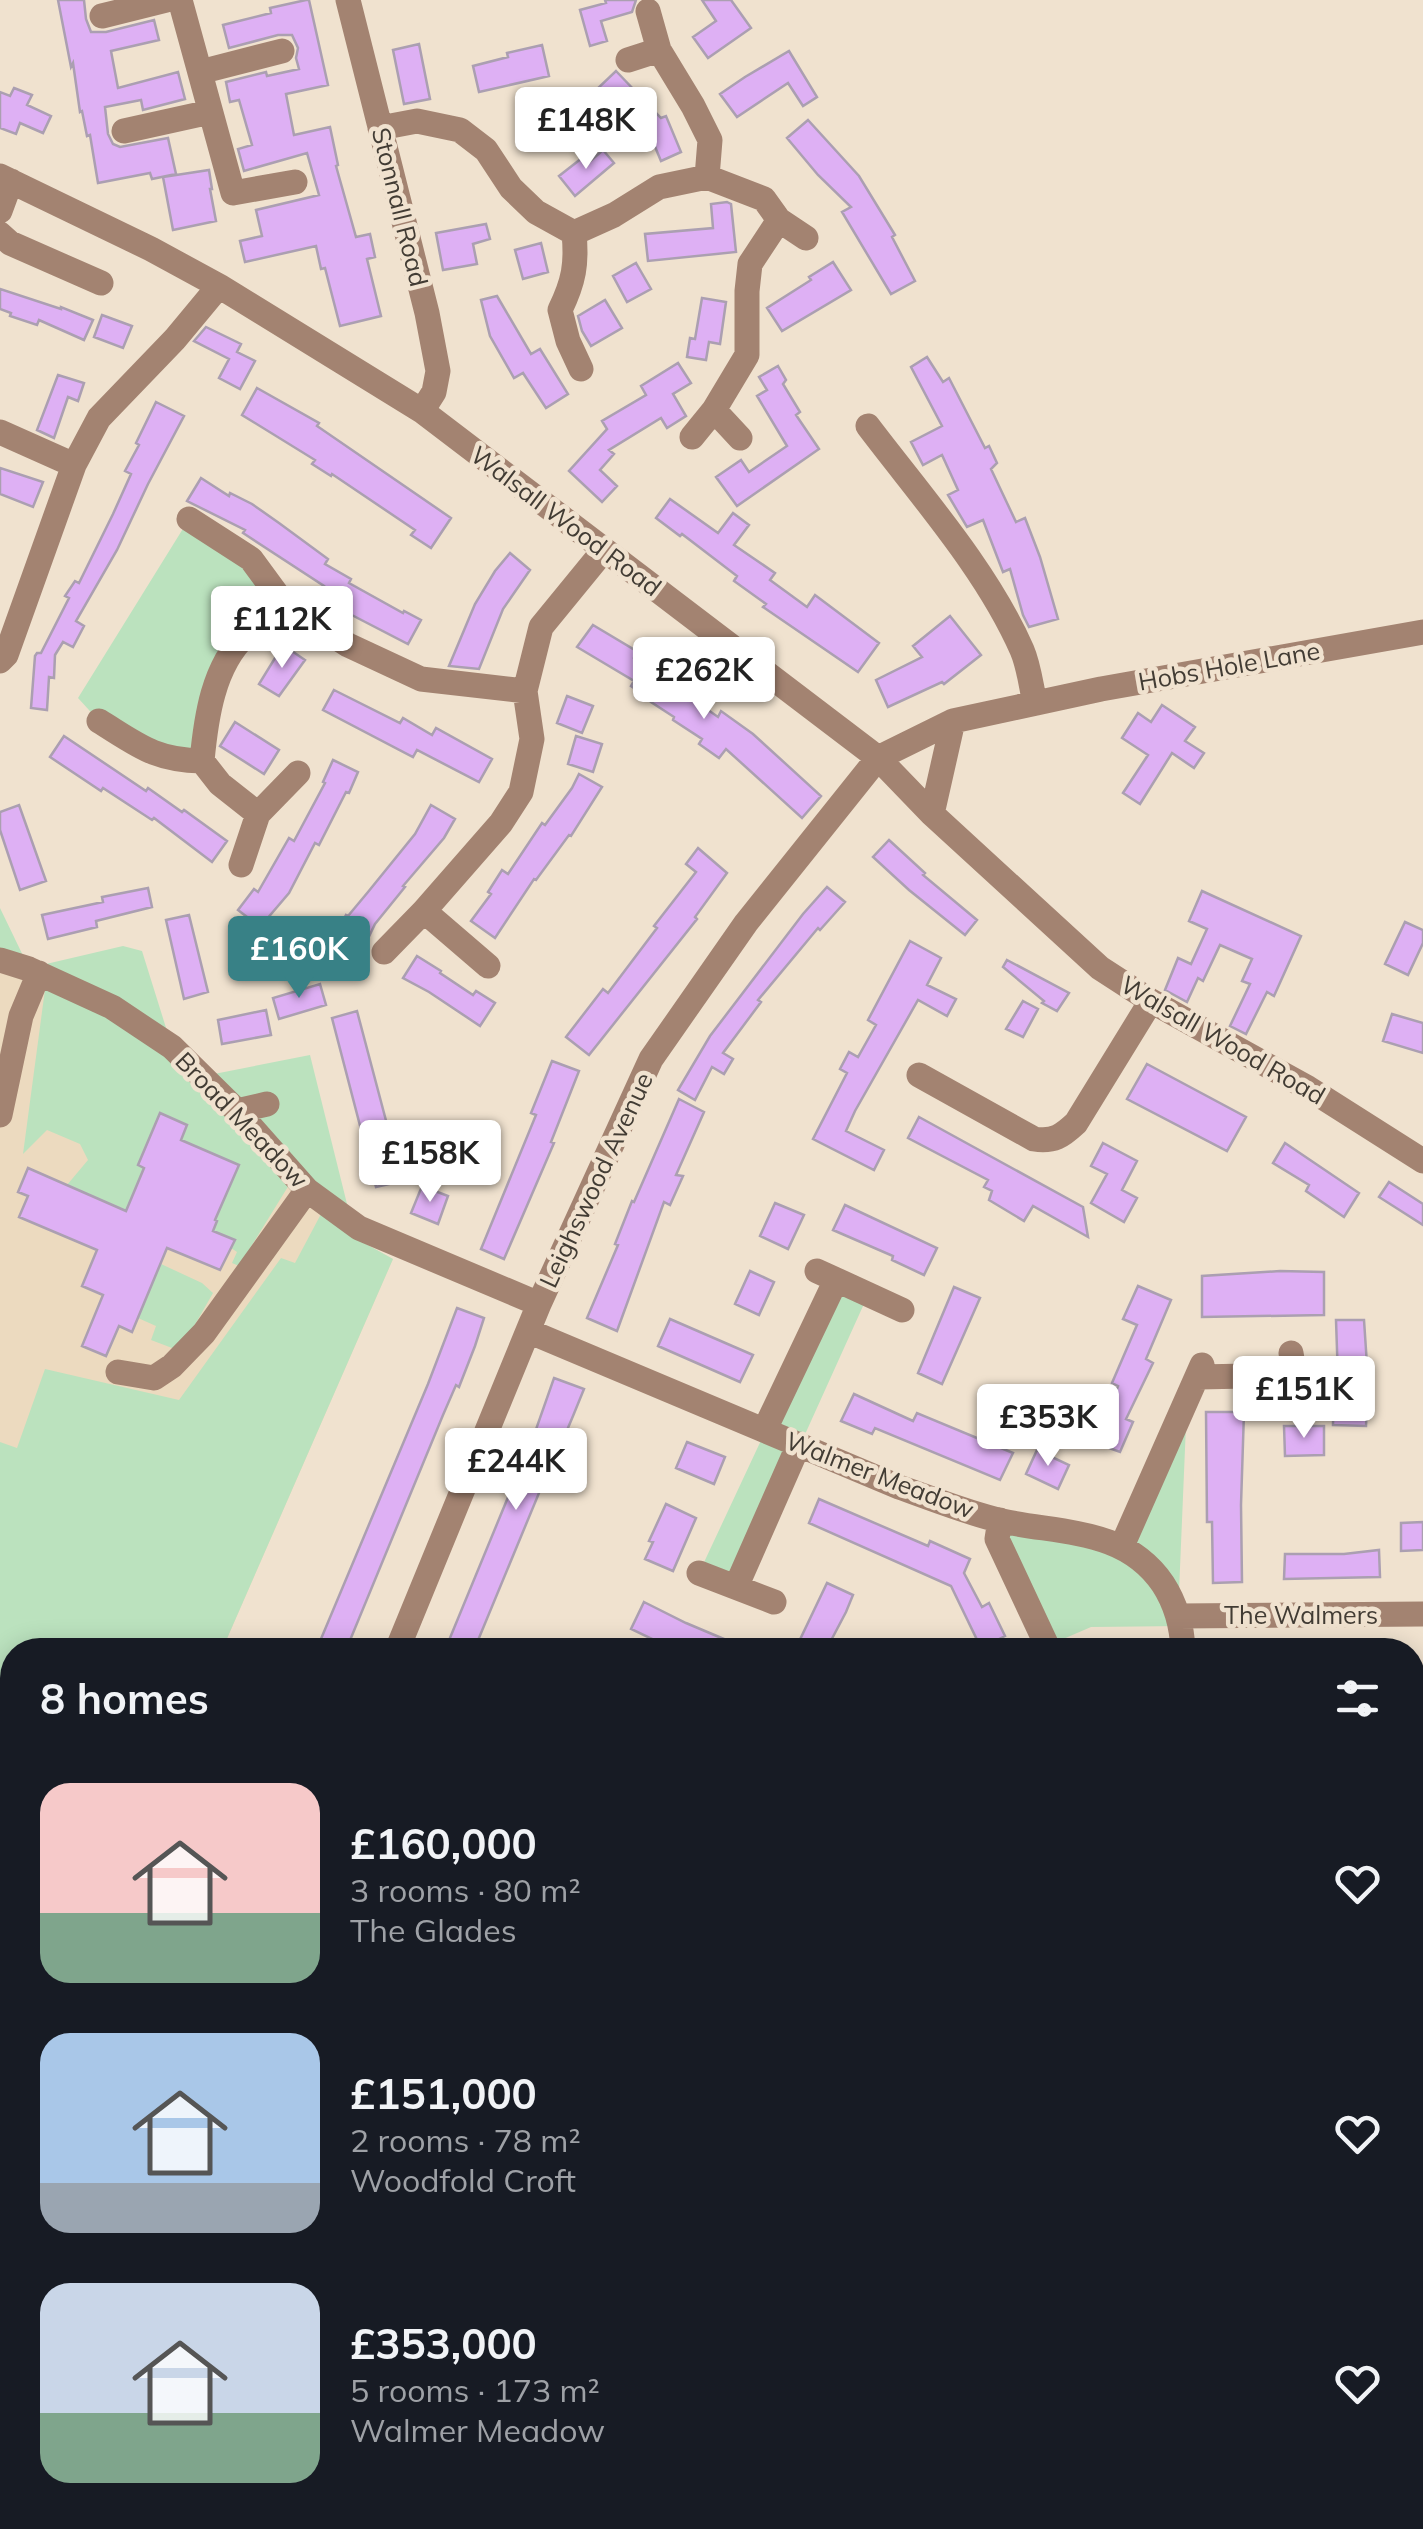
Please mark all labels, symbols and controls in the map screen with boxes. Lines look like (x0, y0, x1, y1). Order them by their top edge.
pin: £148K (516, 87, 656, 172)
text: £148K (537, 99, 635, 139)
street label: Stonnall Road (366, 124, 435, 289)
street label: Walsall Wood Road (465, 439, 668, 602)
pin: £112K (212, 586, 352, 671)
text: £112K (233, 598, 331, 638)
street label: Hobs Hole Lane (1136, 634, 1322, 697)
pin: £262K (634, 637, 774, 722)
text: £262K (655, 649, 753, 689)
pin: £160K (229, 916, 369, 1001)
text: £160K (250, 928, 348, 968)
street label: Walsall Wood Road (1116, 968, 1331, 1111)
street label: Broad Meadow (170, 1045, 315, 1194)
street label: Leighswood Avenue (532, 1067, 659, 1292)
pin: £158K (360, 1120, 500, 1205)
text: £158K (381, 1132, 479, 1172)
pin: £151K (1234, 1356, 1374, 1441)
text: £151K (1255, 1368, 1353, 1408)
pin: £353K (978, 1384, 1118, 1469)
text: £353K (999, 1396, 1097, 1436)
street label: Walmer Meadow (782, 1424, 979, 1525)
pin: £244K (446, 1428, 586, 1513)
text: £244K (467, 1440, 565, 1480)
street label: The Walmers (1224, 1599, 1378, 1630)
icon: filters (1330, 1671, 1385, 1726)
text: 8 homes (40, 1672, 209, 1725)
text: £160,000 (350, 1817, 537, 1870)
icon: home (120, 1823, 240, 1943)
icon: heart (1330, 1856, 1385, 1911)
text: 3 rooms · 80 m² (350, 1870, 581, 1910)
text: The Glades (350, 1910, 517, 1950)
text: £151,000 (350, 2067, 537, 2120)
icon: home (120, 2073, 240, 2193)
icon: heart (1330, 2106, 1385, 2161)
text: 2 rooms · 78 m² (350, 2120, 581, 2160)
text: Woodfold Croft (350, 2160, 576, 2200)
text: £353,000 (350, 2317, 537, 2370)
icon: home (120, 2323, 240, 2443)
icon: heart (1330, 2356, 1385, 2411)
text: 5 rooms · 173 m² (350, 2370, 600, 2410)
text: Walmer Meadow (350, 2410, 605, 2450)

